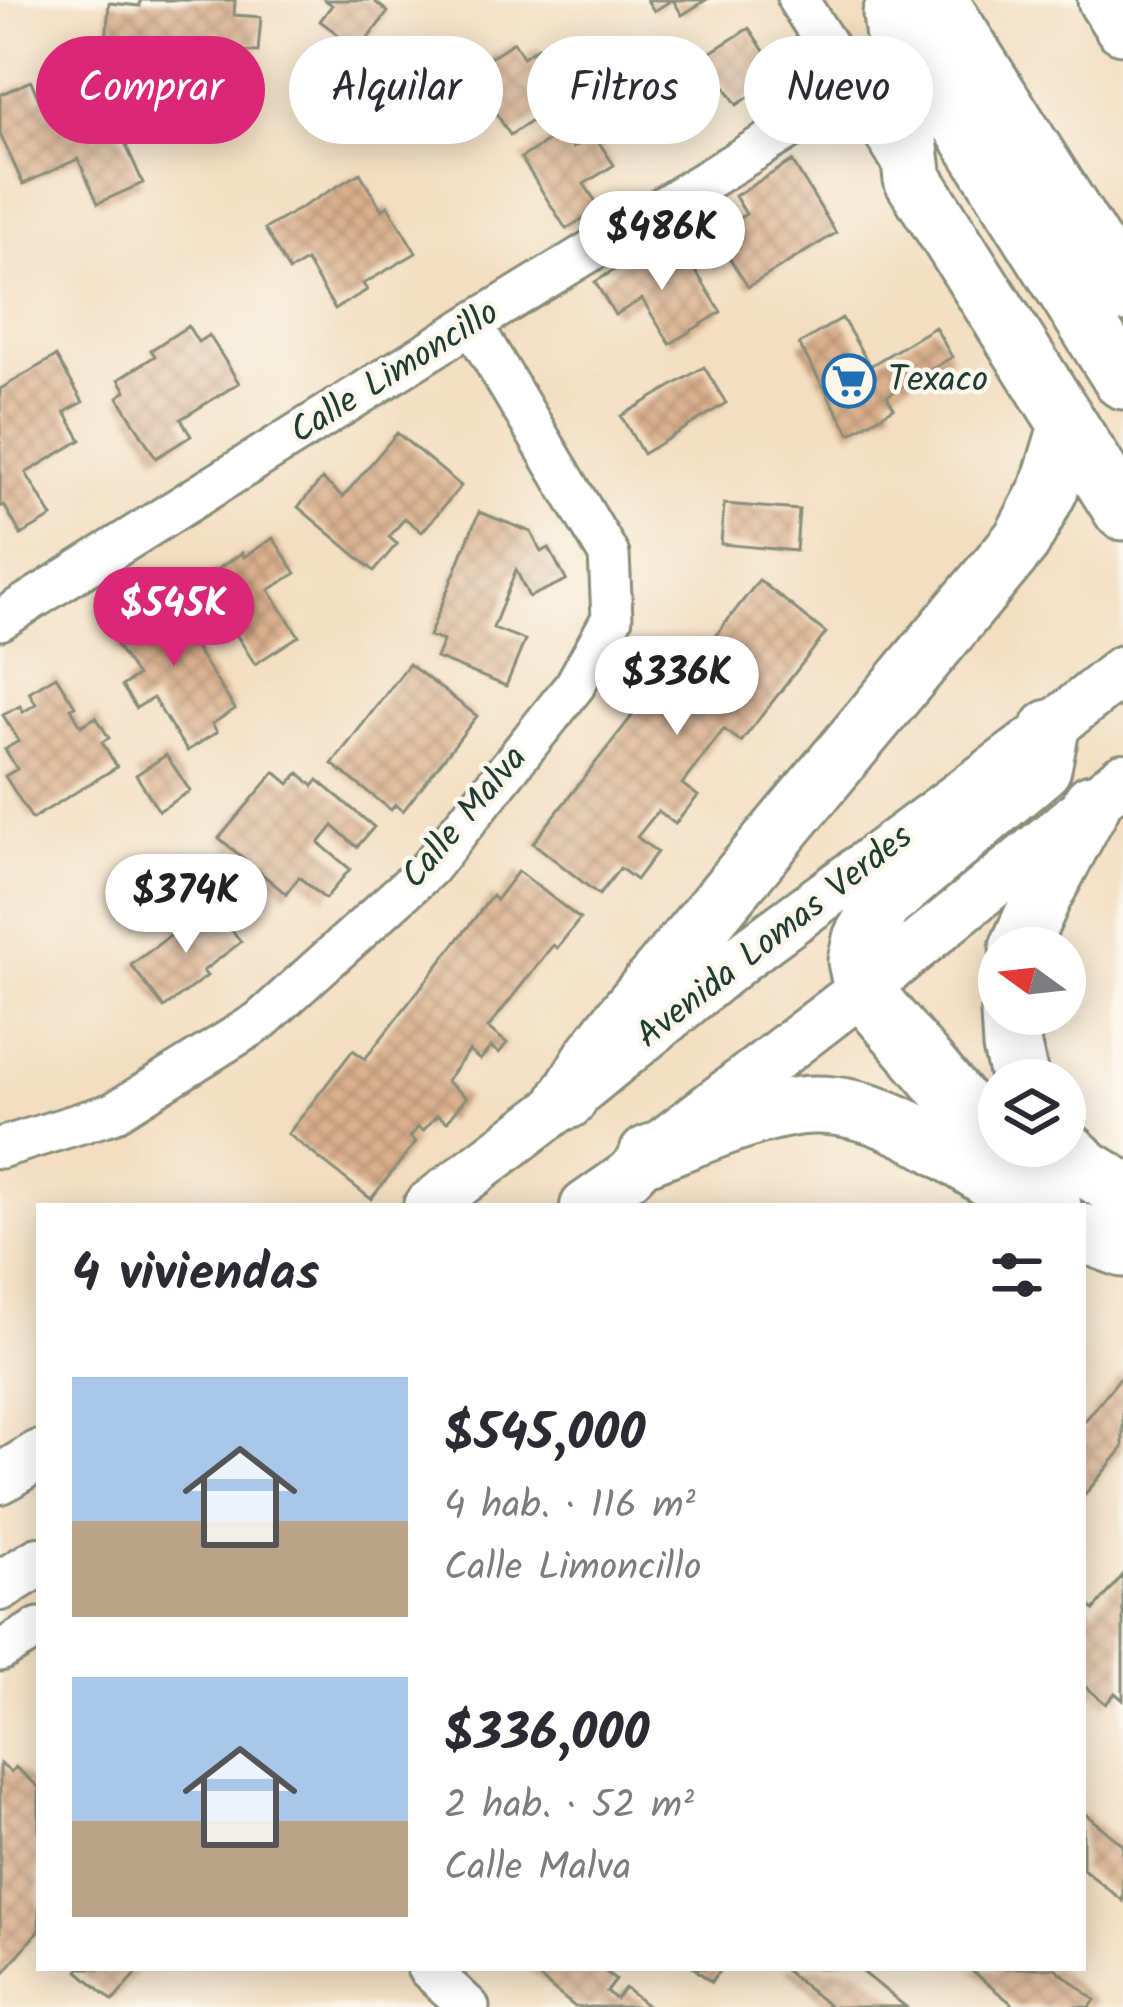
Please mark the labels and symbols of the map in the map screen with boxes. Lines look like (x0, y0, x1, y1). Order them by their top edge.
pin: $486K (578, 191, 746, 293)
street label: Calle Limoncillo (279, 286, 511, 460)
supermarket icon: Texaco (821, 353, 877, 409)
place label: Texaco (888, 353, 988, 410)
pin: $545K (90, 567, 258, 669)
pin: $336K (593, 636, 761, 738)
street label: Calle Malva (388, 733, 542, 903)
street label: Avenida Lomas Verdes (624, 810, 926, 1064)
pin: $374K (102, 854, 270, 956)
north arrow (978, 927, 1086, 1035)

